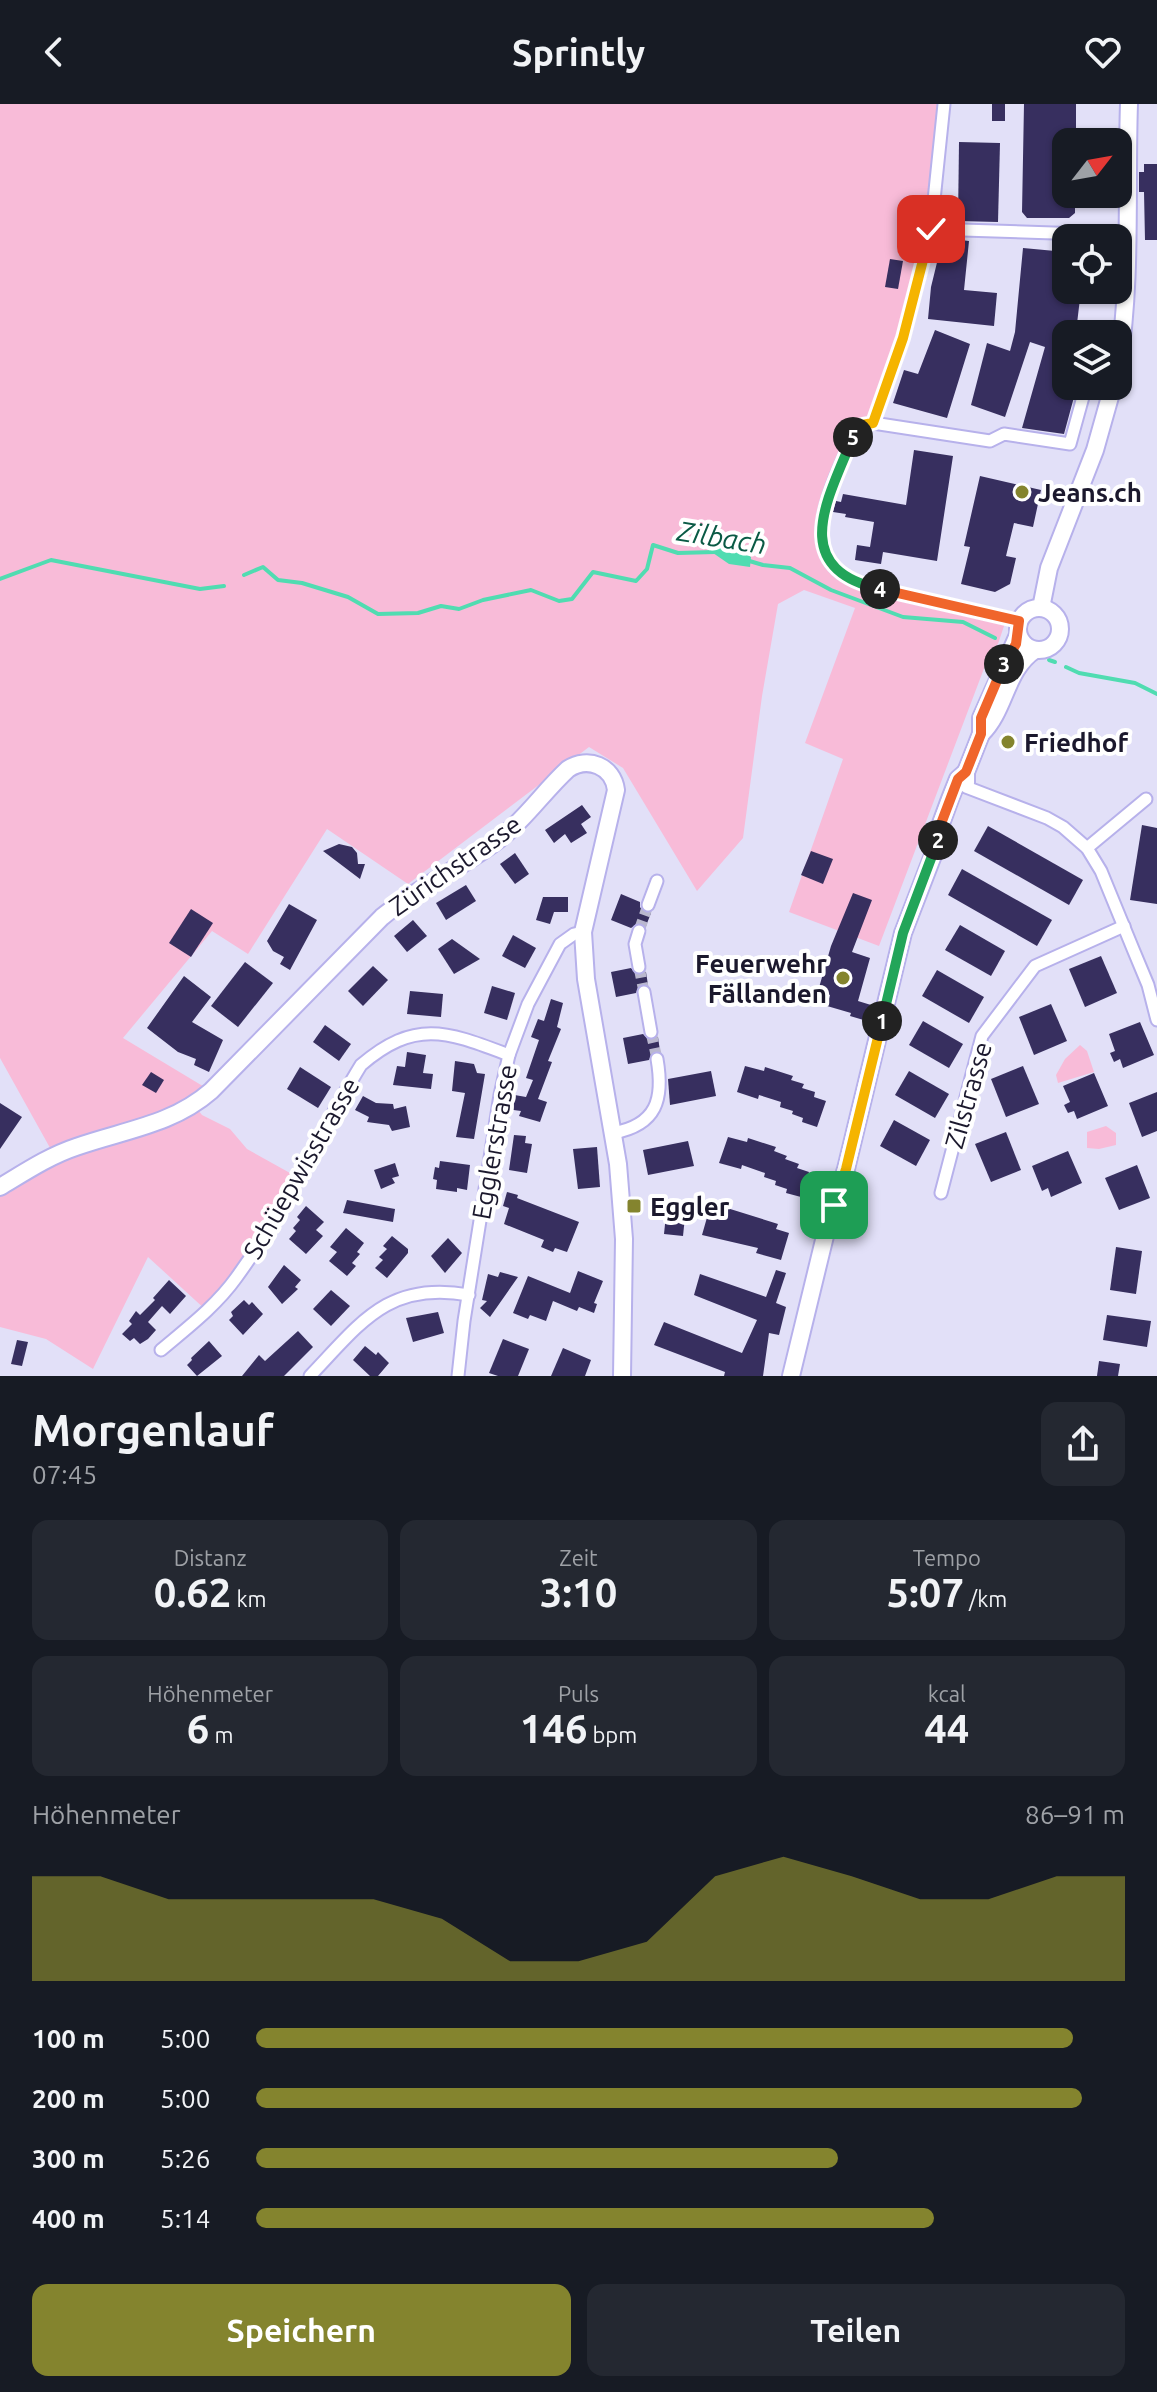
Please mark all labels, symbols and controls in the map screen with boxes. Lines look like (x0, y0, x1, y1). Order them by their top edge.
icon: back (32, 30, 76, 74)
icon: heart (1081, 30, 1125, 74)
text: Sprintly (512, 32, 645, 73)
north arrow (1052, 128, 1132, 208)
map controls (1052, 128, 1132, 400)
pin (897, 195, 965, 263)
icon: check (909, 207, 953, 251)
button: locate (1052, 224, 1132, 304)
button: layers (1052, 320, 1132, 400)
pin: 5 (833, 417, 873, 457)
text: 5 (847, 424, 859, 449)
place label: Jeans.ch (1038, 478, 1142, 507)
marker: Jeans.ch (1013, 483, 1031, 501)
water label: Zilbach (674, 515, 769, 559)
pin: 4 (860, 569, 900, 609)
text: 4 (874, 576, 886, 601)
pin: 3 (984, 644, 1024, 684)
text: 3 (998, 651, 1010, 676)
place label: Friedhof (1024, 728, 1128, 757)
marker: Friedhof (999, 733, 1017, 751)
street label: Zürichstrasse (384, 809, 526, 921)
pin: 2 (918, 820, 958, 860)
text: 2 (932, 827, 944, 852)
place label: Feuerwehr Fällanden (695, 949, 827, 1008)
marker: Feuerwehr Fällanden (834, 969, 852, 987)
pin: 1 (862, 1001, 902, 1041)
text: 1 (876, 1008, 888, 1033)
street label: Zilstrasse (939, 1038, 997, 1152)
street label: Egglerstrasse (466, 1062, 522, 1222)
street label: Schüepwisstrasse (237, 1072, 365, 1264)
pin (800, 1171, 868, 1239)
icon: arrive (812, 1183, 856, 1227)
place label: Eggler (650, 1192, 730, 1221)
marker: Eggler (625, 1197, 643, 1215)
button: share (1041, 1402, 1125, 1486)
text: Morgenlauf (32, 1405, 274, 1454)
text: 07:45 (32, 1460, 97, 1489)
text: Distanz (174, 1545, 247, 1570)
text: Zeit (559, 1545, 598, 1570)
text: Tempo (913, 1545, 981, 1570)
text: 0.62 (154, 1570, 231, 1615)
text: 3:10 (540, 1570, 617, 1615)
text: 5:07 (886, 1570, 964, 1615)
text: km (231, 1586, 267, 1611)
text: /km (964, 1586, 1007, 1611)
text: Höhenmeter (147, 1681, 273, 1706)
text: Puls (558, 1681, 599, 1706)
text: kcal (928, 1681, 966, 1706)
text: 6 (187, 1706, 209, 1751)
text: 146 (520, 1706, 587, 1751)
text: 44 (924, 1706, 969, 1751)
text: m (209, 1722, 233, 1747)
text: bpm (587, 1722, 637, 1747)
text: Höhenmeter (32, 1800, 181, 1829)
text: 86–91 m (1025, 1800, 1125, 1829)
text: 100 m (32, 2024, 105, 2053)
text: 5:00 (160, 2024, 210, 2053)
text: 200 m (32, 2084, 105, 2113)
text: 5:00 (160, 2084, 210, 2113)
text: 300 m (32, 2144, 105, 2173)
text: 5:26 (160, 2144, 210, 2173)
text: 400 m (32, 2204, 105, 2233)
text: 5:14 (160, 2204, 210, 2233)
button: Speichern (32, 2284, 571, 2376)
button: Teilen (587, 2284, 1125, 2376)

